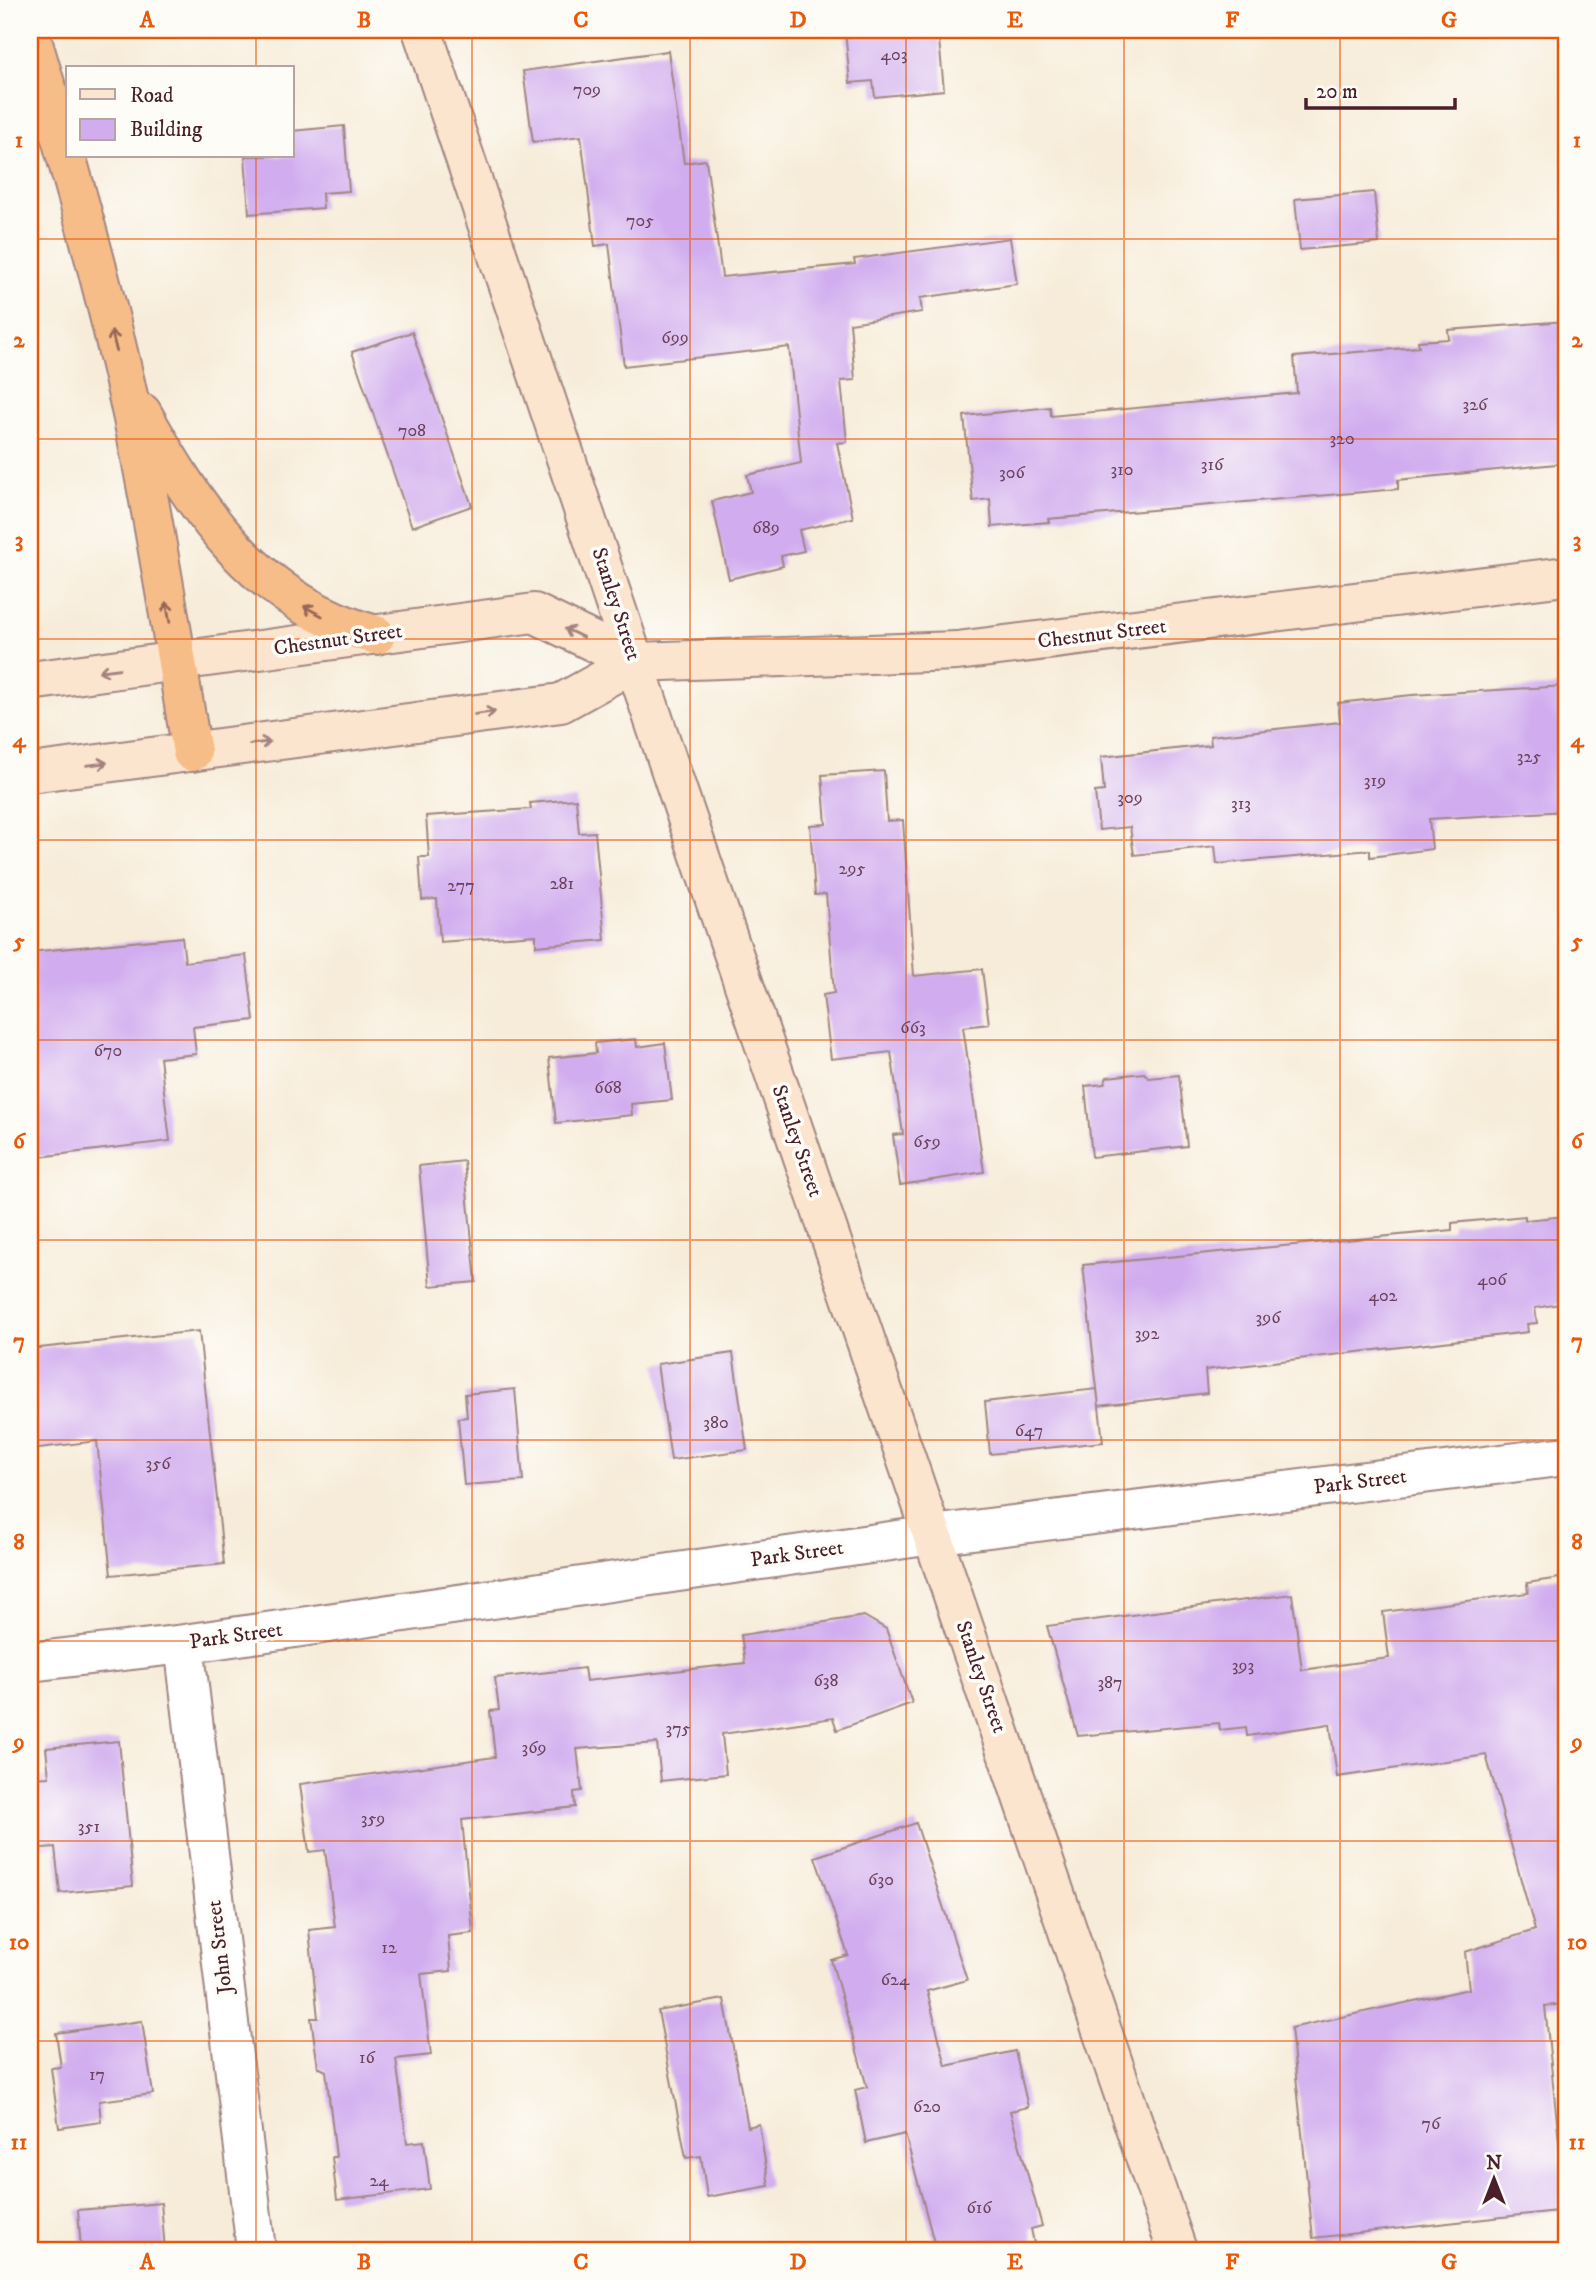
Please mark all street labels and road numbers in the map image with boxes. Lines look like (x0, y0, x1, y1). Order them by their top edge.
street label: Stanley Street (586, 544, 646, 664)
street label: Chestnut Street (1036, 613, 1168, 655)
street label: Chestnut Street (272, 618, 404, 662)
street label: Stanley Street (766, 1082, 828, 1201)
street label: Park Street (1312, 1463, 1408, 1501)
street label: Park Street (749, 1535, 845, 1573)
street label: Park Street (188, 1617, 284, 1655)
street label: Stanley Street (950, 1618, 1012, 1737)
street label: John Street (201, 1898, 239, 1997)

